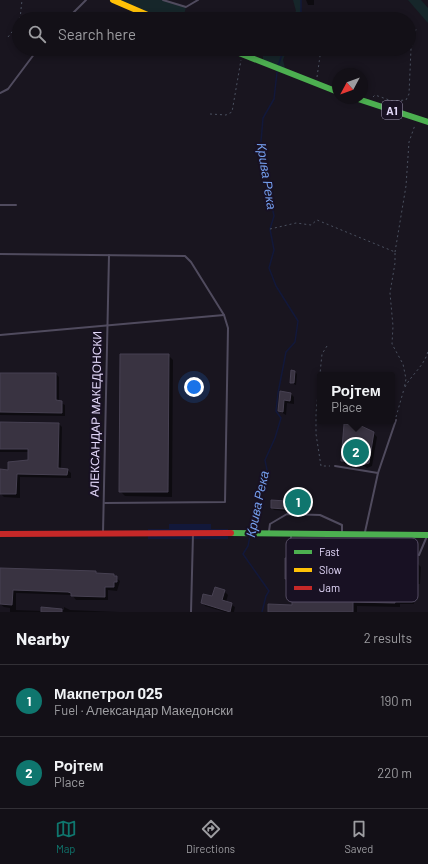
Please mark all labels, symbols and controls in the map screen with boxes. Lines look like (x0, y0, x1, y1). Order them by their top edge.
search box (12, 12, 416, 56)
icon: search (26, 23, 48, 45)
text: Search here (58, 25, 136, 43)
north arrow (332, 68, 368, 104)
road number: A1 (382, 101, 402, 119)
water label: Крива Река (254, 141, 280, 211)
street label: АЛЕКСАНДАР МАКЕДОНСКИ (87, 331, 104, 497)
popup (317, 372, 395, 424)
your location (184, 377, 204, 397)
text: Ројтем (331, 381, 381, 399)
text: Place (331, 399, 362, 415)
pin: 2 (343, 437, 369, 467)
water label: Крива Река (242, 469, 272, 539)
pin: 1 (285, 487, 311, 517)
legend (286, 538, 418, 602)
text: Fast (319, 545, 340, 558)
text: Slow (319, 563, 342, 576)
text: Jam (319, 581, 340, 594)
text: Nearby (16, 628, 70, 648)
text: 2 results (364, 630, 412, 646)
text: Макпетрол 025 (54, 684, 163, 702)
text: 1 (27, 693, 31, 709)
text: 190 m (380, 693, 412, 709)
text: Fuel · Александар Македонски (54, 702, 233, 718)
text: Ројтем (54, 756, 104, 774)
text: 2 (25, 765, 33, 781)
text: 220 m (377, 765, 412, 781)
text: Place (54, 774, 85, 790)
tab: Map (55, 818, 77, 855)
tab: Directions (186, 818, 235, 855)
tab: Saved (344, 818, 373, 855)

